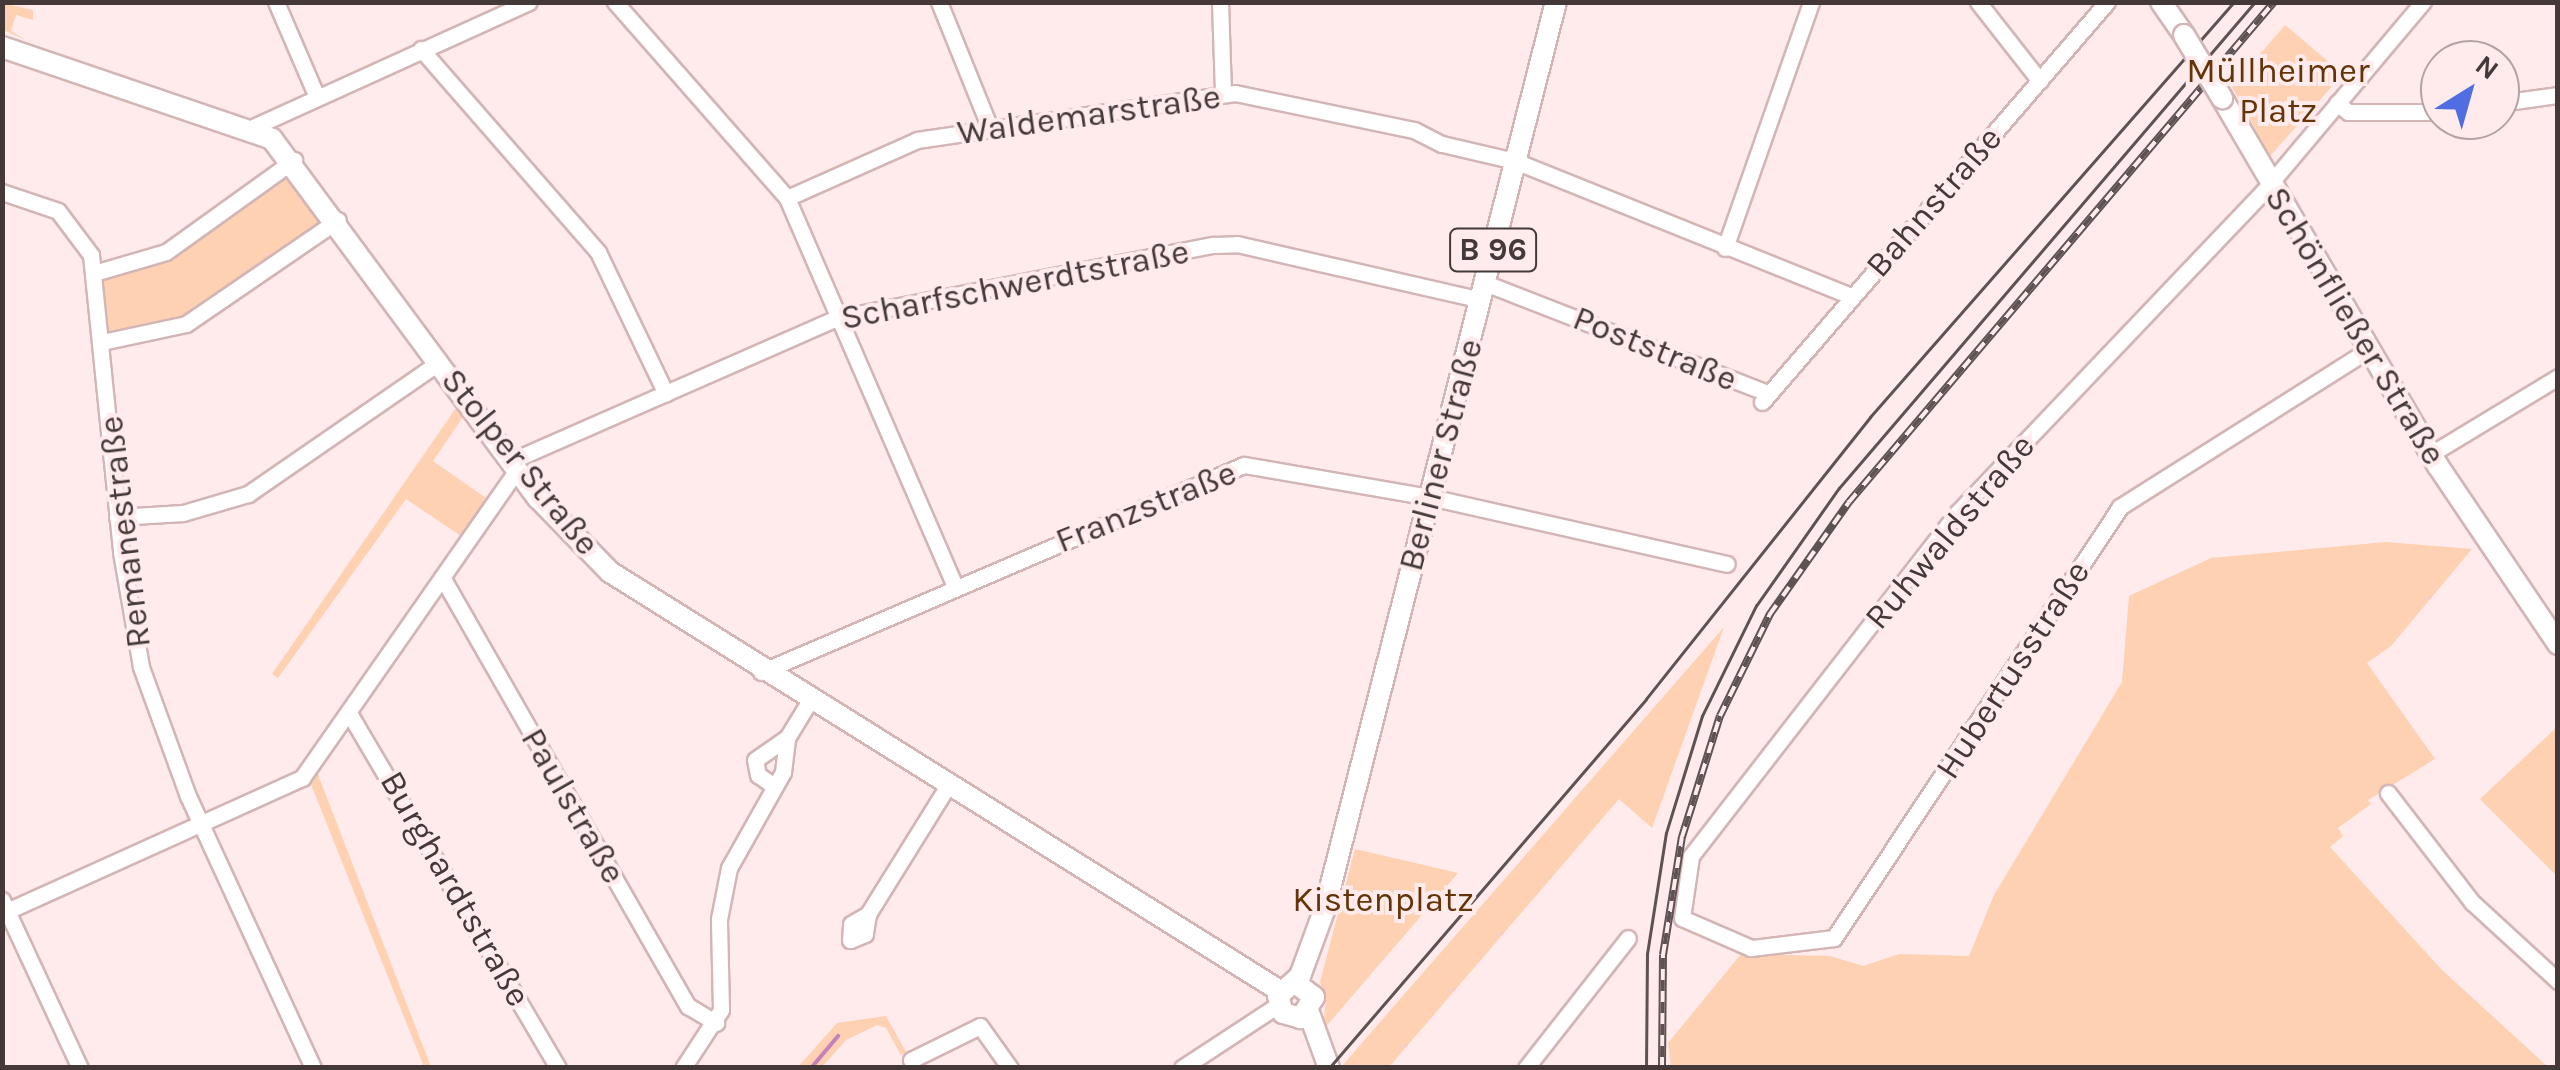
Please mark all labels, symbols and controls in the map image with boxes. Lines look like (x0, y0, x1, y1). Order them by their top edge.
north arrow (2420, 40, 2520, 140)
text: N (2469, 48, 2505, 86)
park label: Müllheimer Platz (2186, 50, 2370, 132)
street label: Waldemarstraße (955, 76, 1223, 154)
street label: Bahnstraße (1857, 118, 2011, 286)
street label: Schönfließer Straße (2255, 179, 2455, 473)
road number: B 96 (1448, 223, 1538, 277)
street label: Scharfschwerdtstraße (837, 231, 1193, 339)
street label: Poststraße (1567, 297, 1743, 401)
street label: Berliner Straße (1390, 334, 1492, 576)
street label: Stolper Straße (432, 360, 608, 564)
street label: Remanestraße (90, 414, 160, 650)
street label: Ruhwaldstraße (1856, 426, 2044, 638)
street label: Franzstraße (1050, 452, 1242, 562)
street label: Hubertusstraße (1927, 553, 2099, 787)
street label: Paulstraße (512, 721, 634, 891)
street label: Burghardtstraße (371, 764, 539, 1014)
park label: Kistenplatz (1292, 879, 1474, 921)

